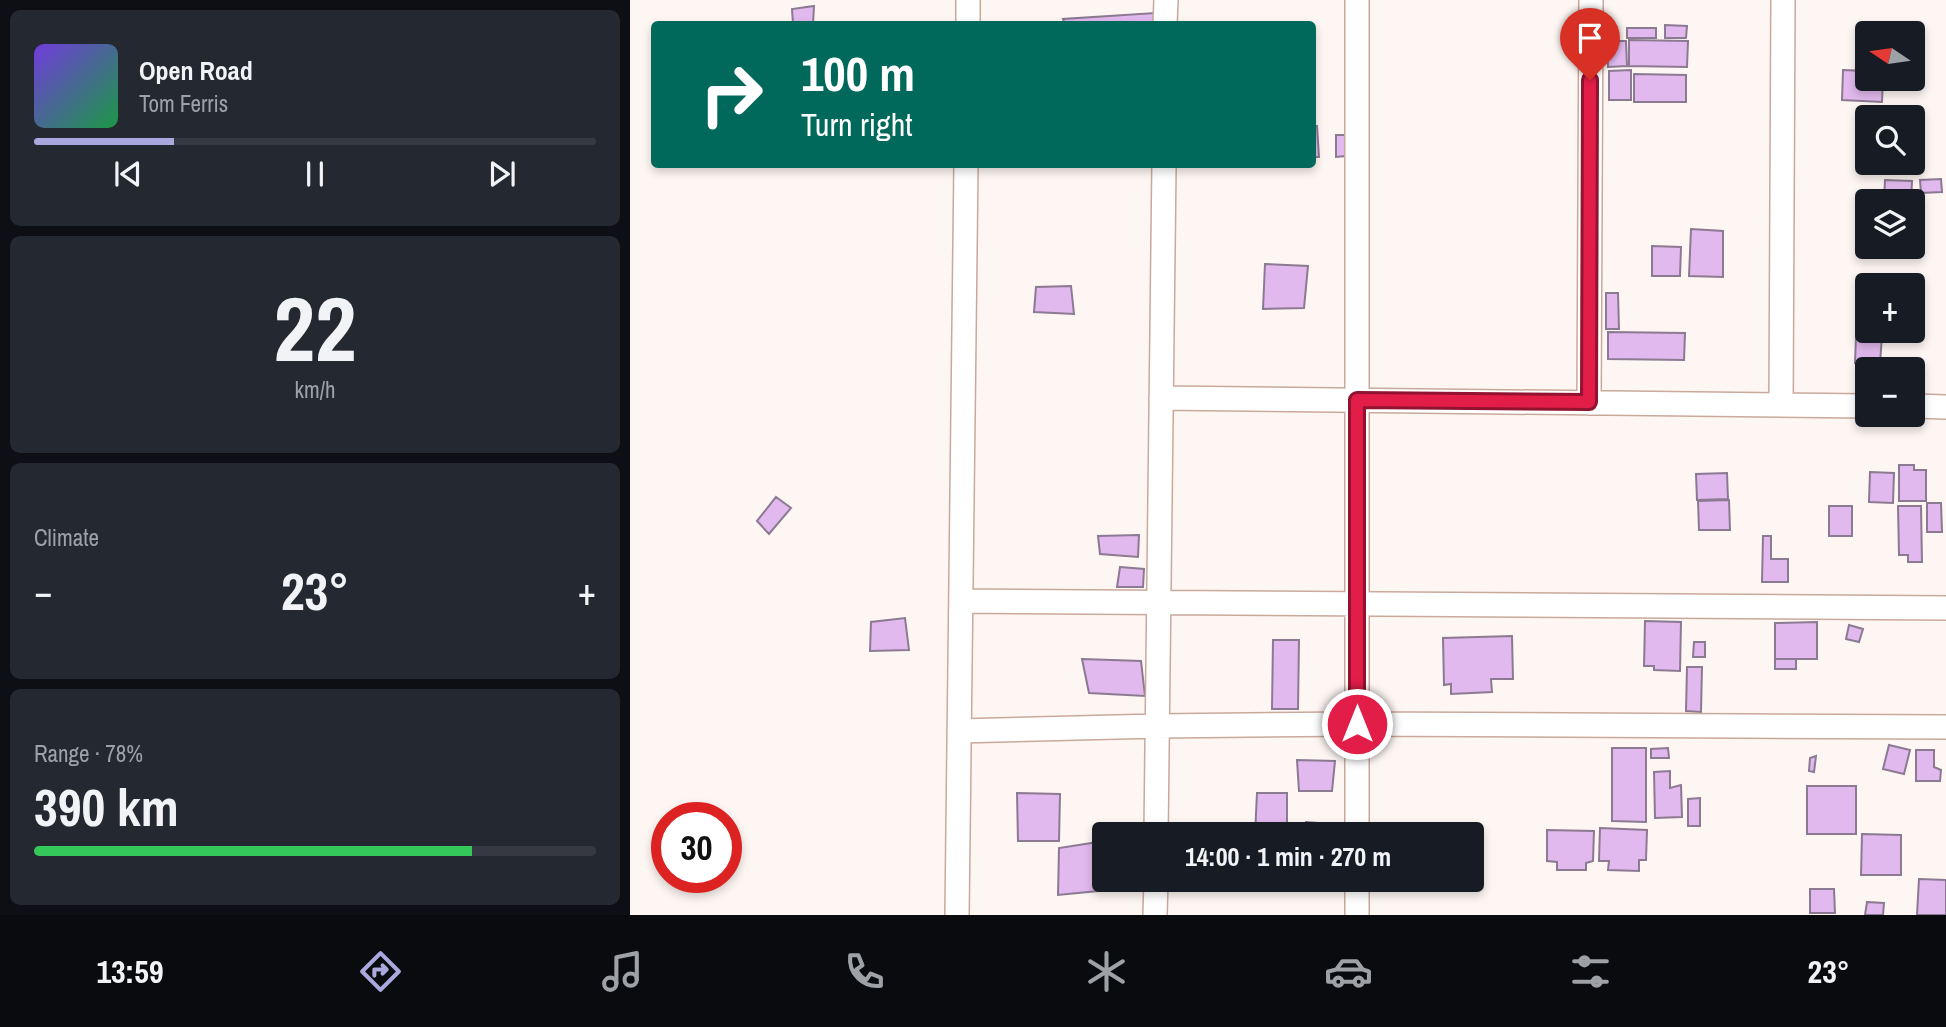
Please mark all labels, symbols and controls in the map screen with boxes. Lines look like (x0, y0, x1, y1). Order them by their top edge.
pin (1560, 8, 1620, 80)
icon: arrive (1571, 19, 1609, 57)
north arrow (1855, 21, 1925, 91)
map controls (1855, 21, 1925, 427)
text: 100 m (801, 40, 915, 106)
icon: right (686, 49, 777, 140)
text: Open Road (139, 53, 253, 88)
text: Tom Ferris (139, 88, 228, 119)
text: Turn right (801, 103, 913, 146)
button: search (1855, 105, 1925, 175)
icon: previous (109, 155, 147, 193)
icon: pause (296, 155, 334, 193)
icon: next (483, 155, 521, 193)
button: layers (1855, 189, 1925, 259)
text: 22 (274, 267, 357, 389)
button: + (1855, 273, 1925, 343)
button: − (1855, 357, 1925, 427)
text: km/h (295, 374, 335, 405)
text: Climate (34, 522, 99, 553)
text: 23° (281, 556, 349, 626)
text: − (34, 566, 52, 617)
text: + (578, 566, 596, 617)
position arrow (1320, 687, 1394, 761)
text: Range · 78% (34, 738, 143, 769)
text: 390 km (34, 772, 179, 842)
speed limit sign: 30 (651, 802, 742, 893)
text: 14:00 · 1 min · 270 m (1185, 839, 1391, 874)
icon: directions (356, 947, 405, 996)
icon: music (598, 947, 647, 996)
icon: phone (840, 947, 889, 996)
icon: climate (1082, 947, 1131, 996)
icon: car (1324, 947, 1373, 996)
icon: filters (1566, 947, 1615, 996)
text: 13:59 (96, 950, 164, 993)
text: 23° (1808, 950, 1850, 993)

